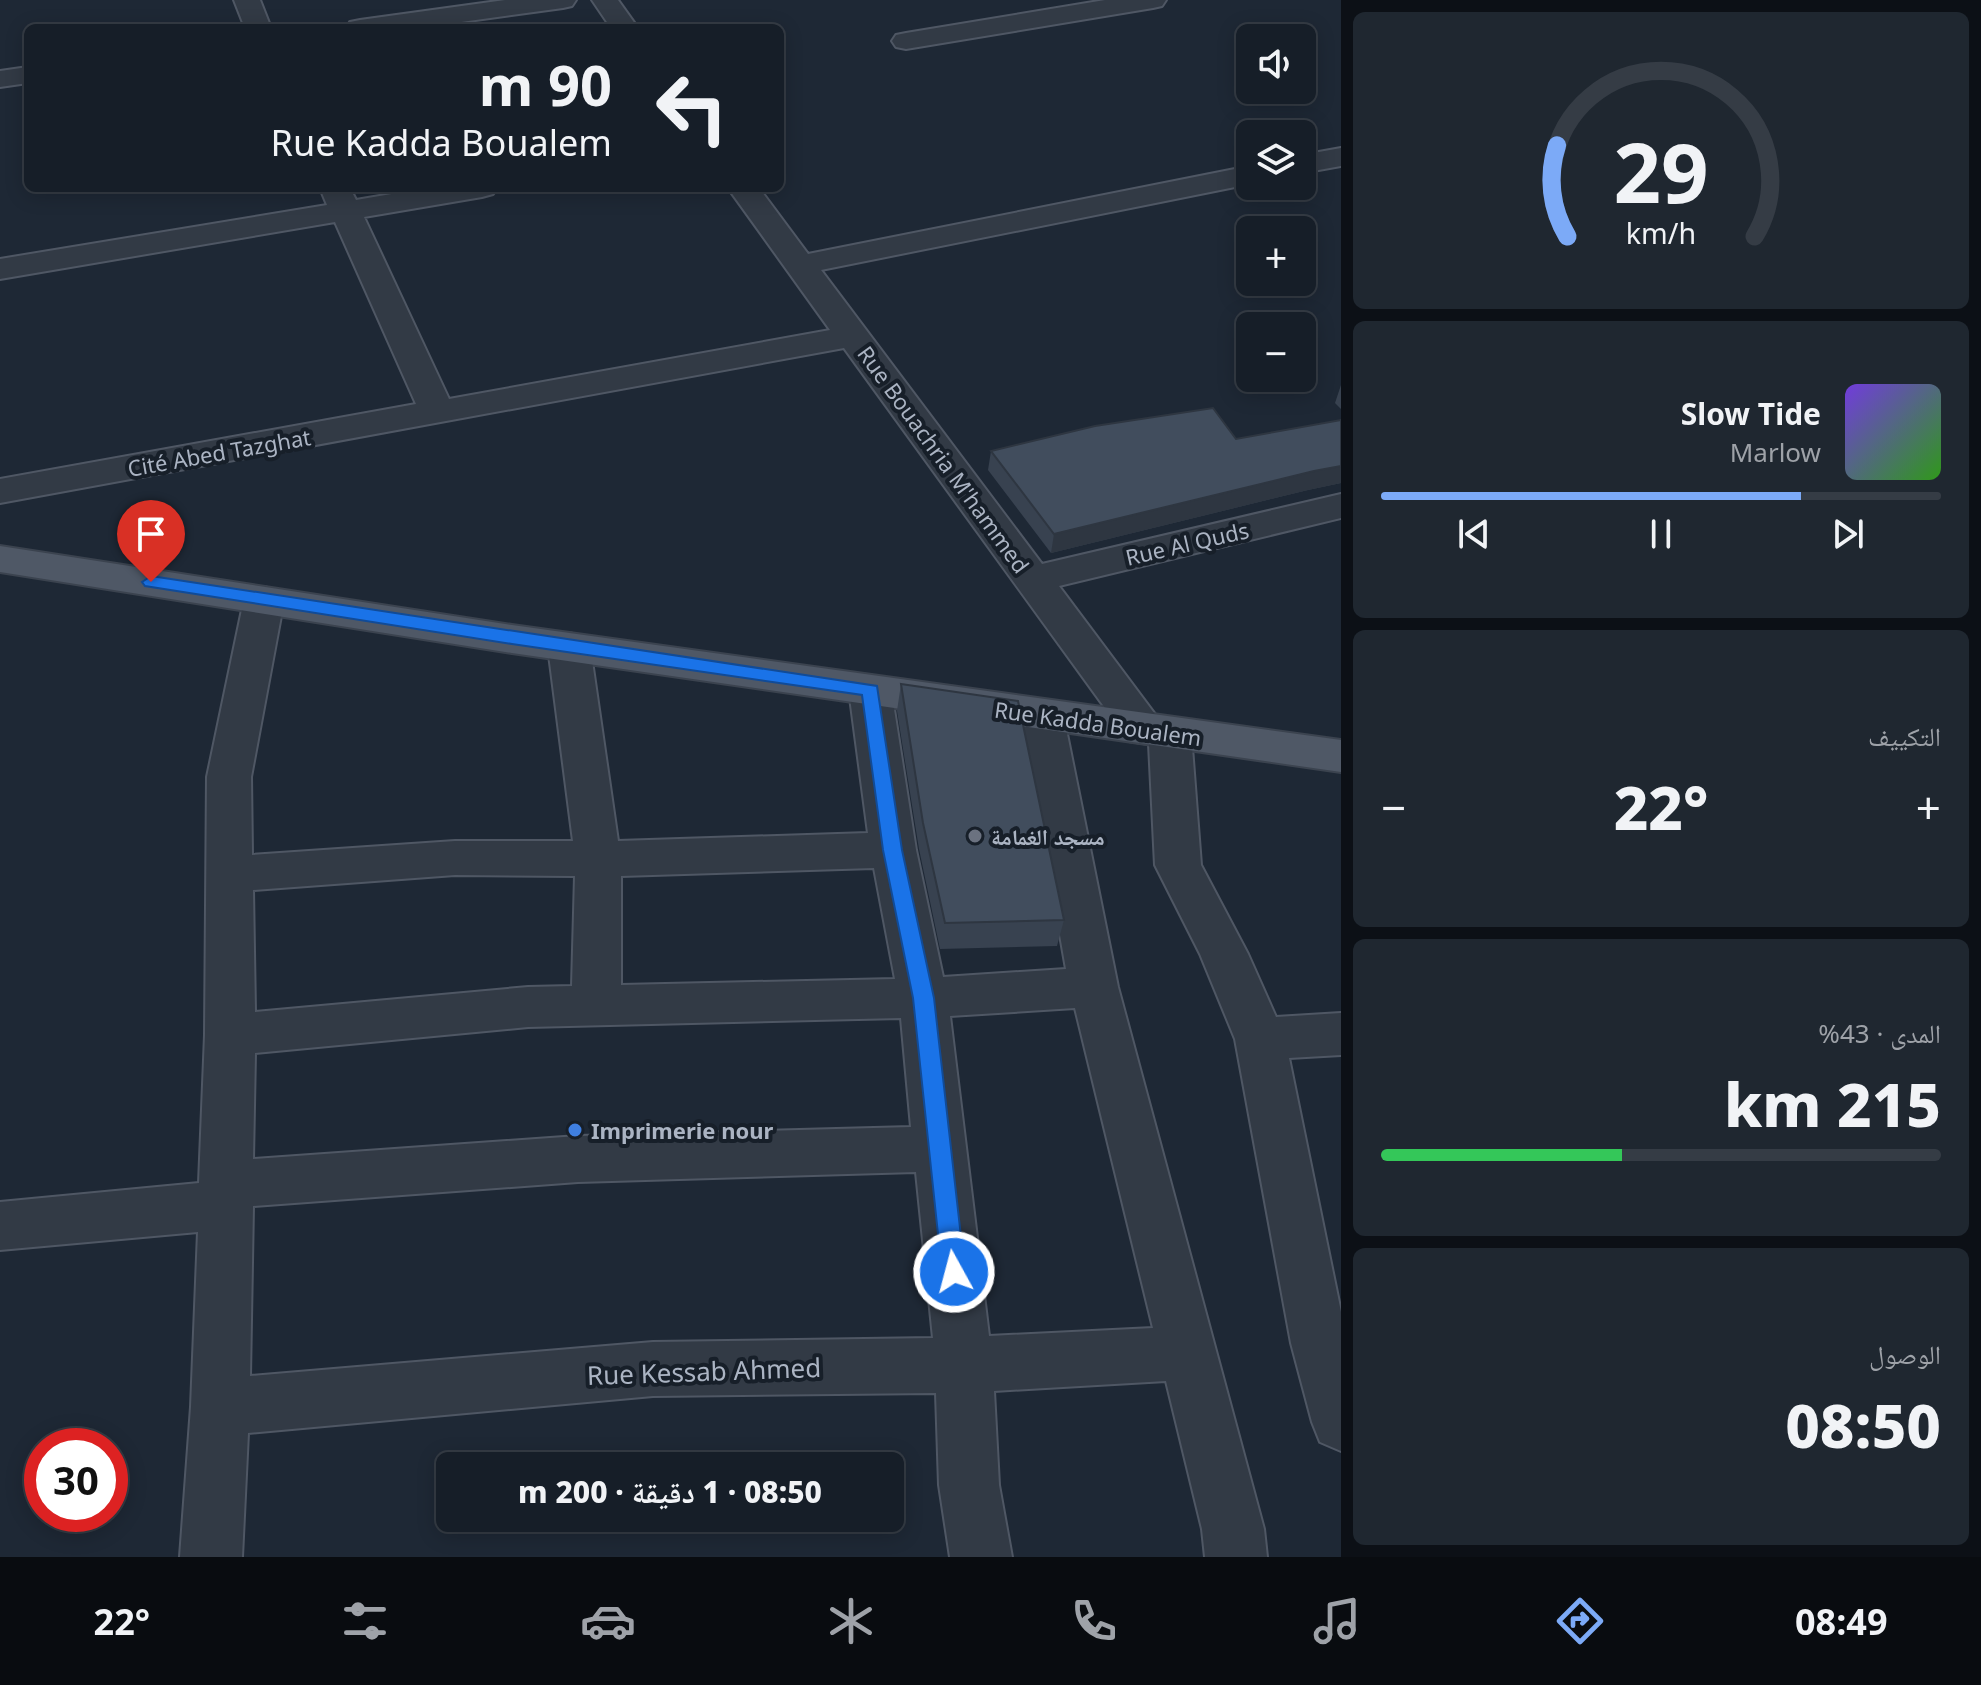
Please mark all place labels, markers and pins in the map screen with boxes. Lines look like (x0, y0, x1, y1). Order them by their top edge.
pin (117, 500, 185, 582)
place label: مسجد الغمامة (991, 821, 1105, 851)
marker: مسجد الغمامة (966, 827, 984, 845)
place label: Imprimerie nour (591, 1115, 774, 1145)
marker: Imprimerie nour (566, 1121, 584, 1139)

